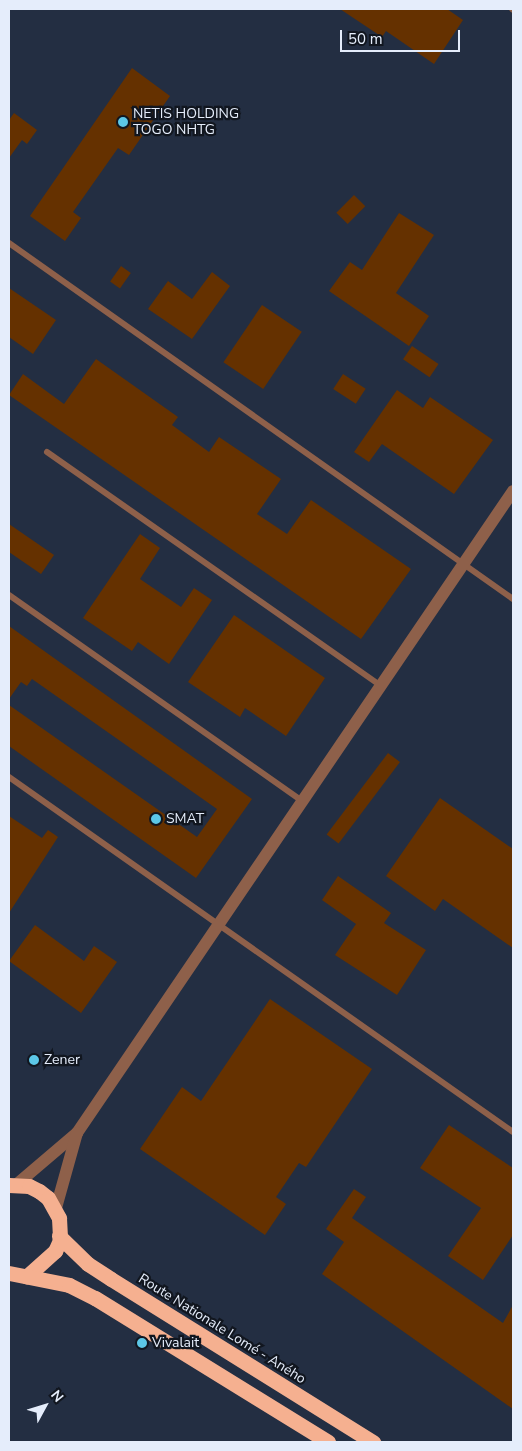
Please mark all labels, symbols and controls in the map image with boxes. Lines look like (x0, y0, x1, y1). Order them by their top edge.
scale bar (342, 20, 462, 52)
text: 50 m (348, 29, 383, 49)
place label: NETIS HOLDING TOGO NHTG (133, 106, 239, 138)
marker: NETIS HOLDING TOGO NHTG (117, 116, 129, 128)
place label: SMAT (166, 811, 204, 827)
marker: SMAT (150, 813, 162, 825)
place label: Zener (44, 1052, 80, 1068)
marker: Zener (28, 1054, 40, 1066)
street label: Route Nationale Lomé - Aného (135, 1270, 309, 1388)
place label: Vivalait (152, 1335, 199, 1351)
marker: Vivalait (136, 1337, 148, 1349)
north arrow (20, 1381, 70, 1431)
text: N (46, 1386, 68, 1406)

